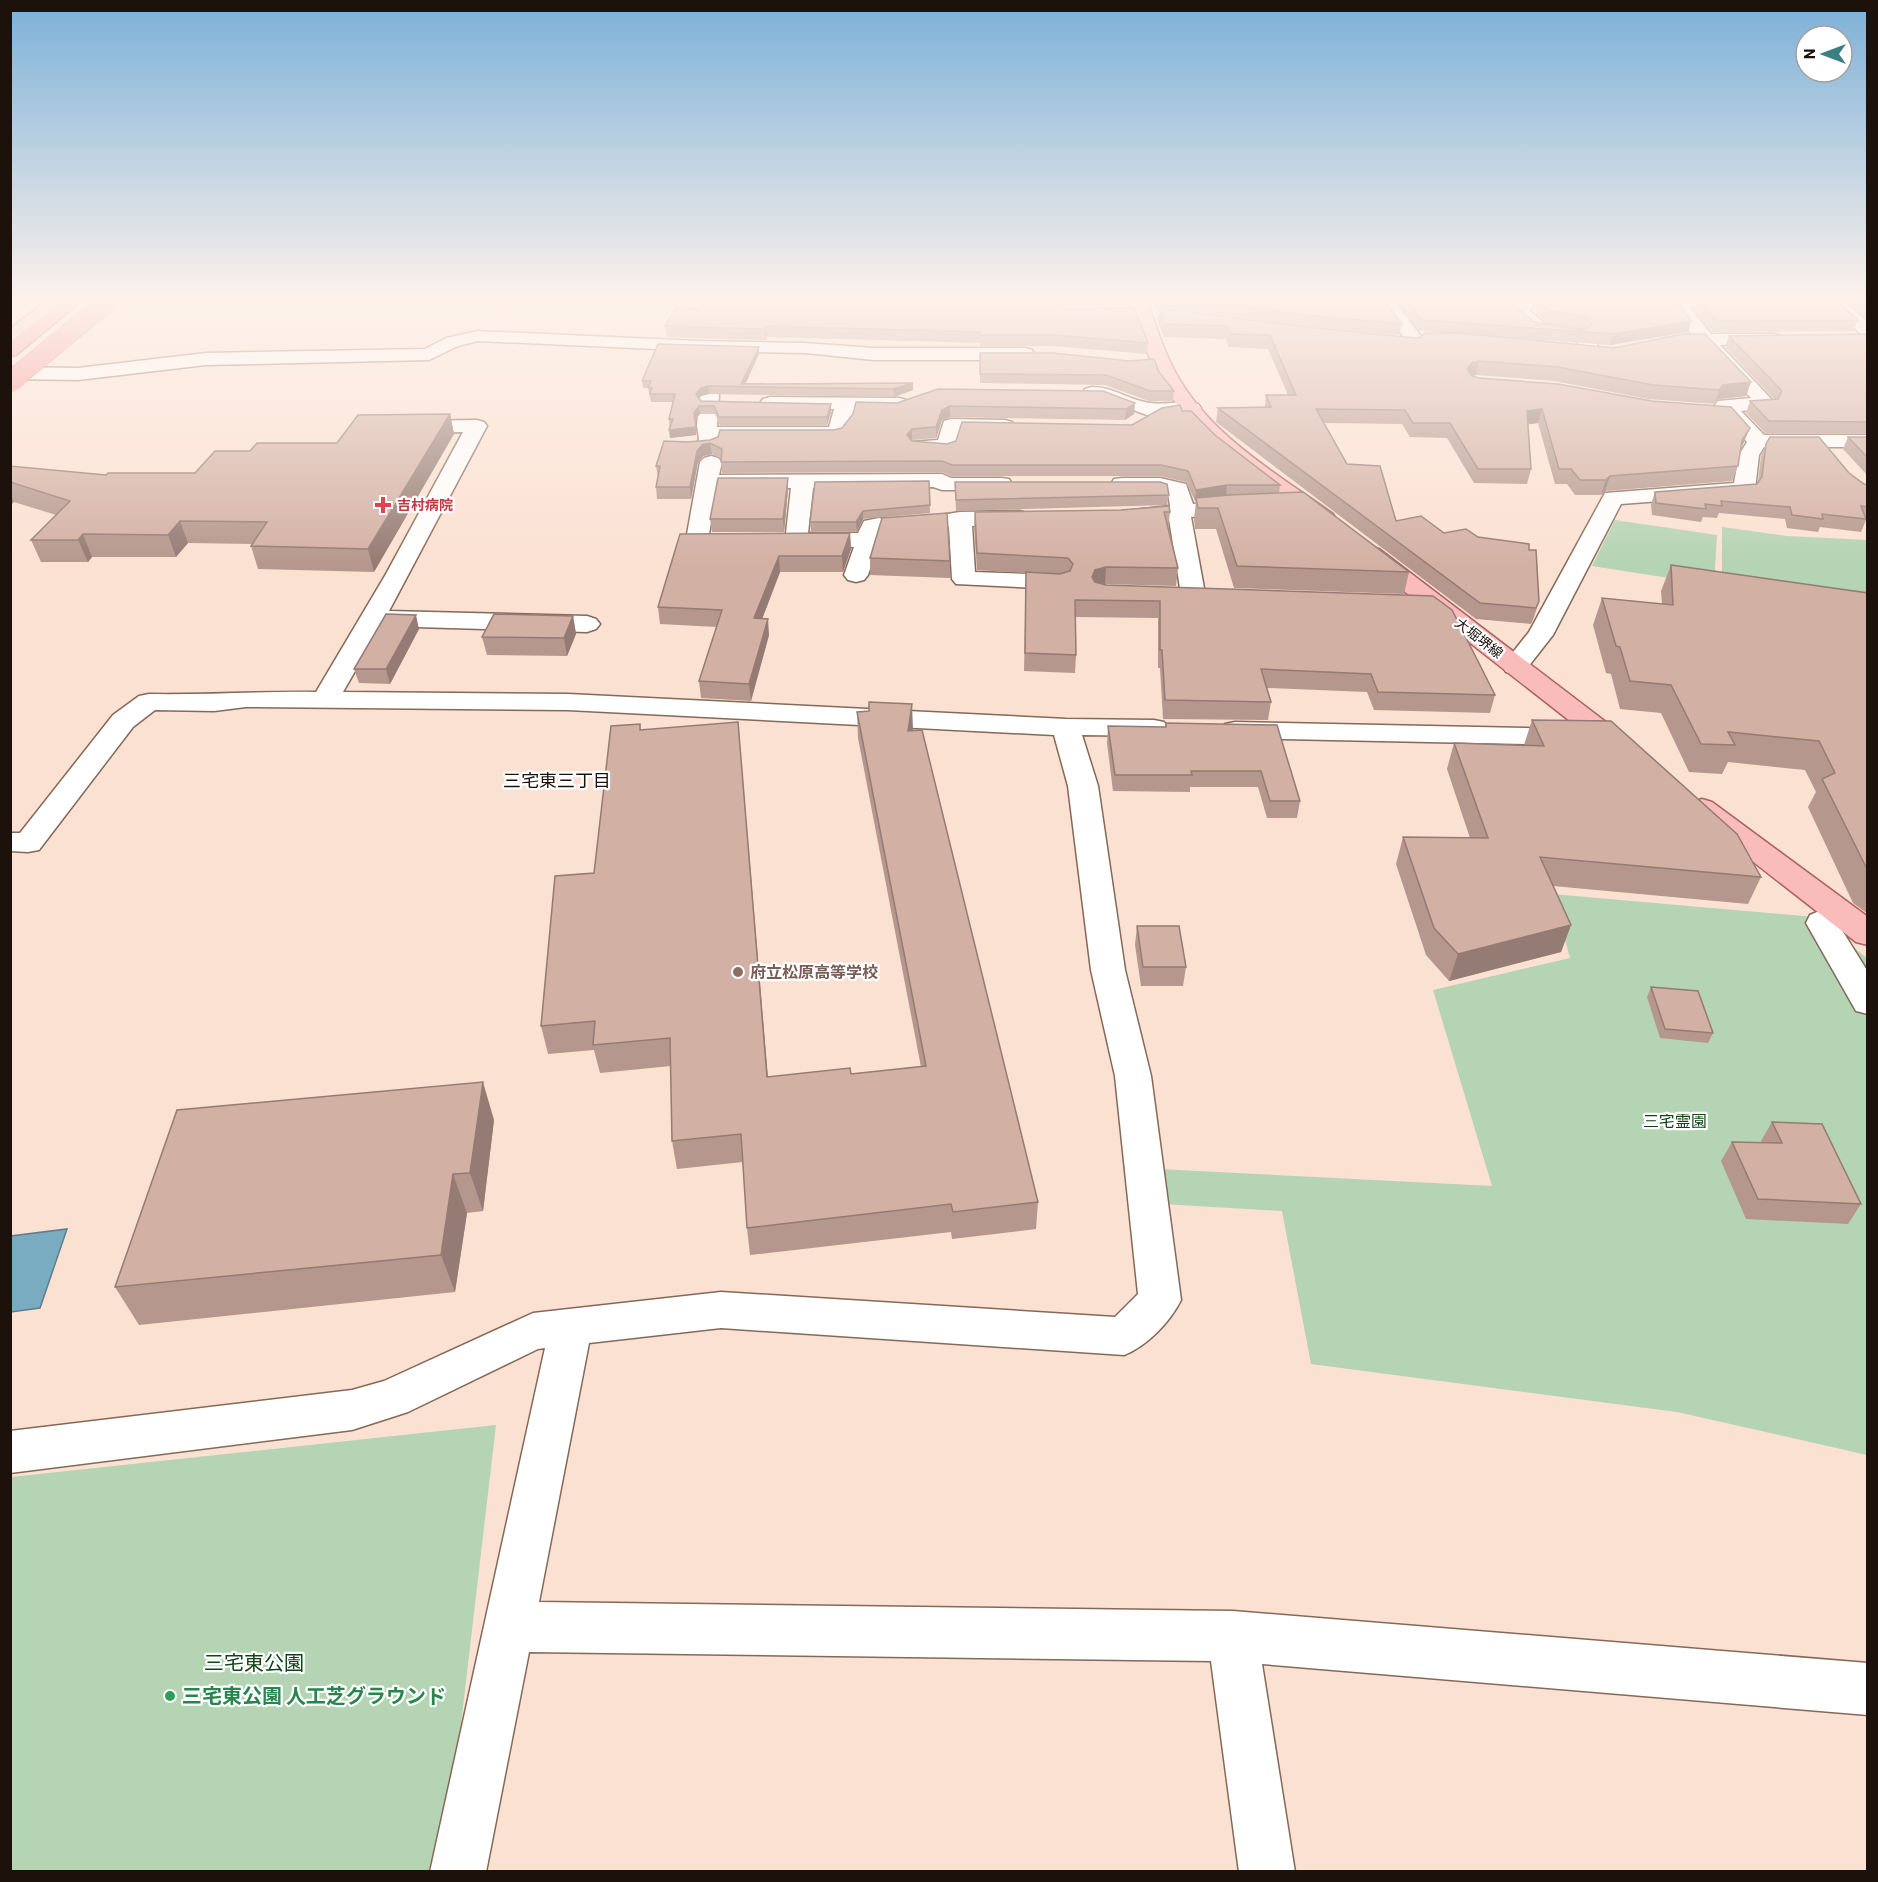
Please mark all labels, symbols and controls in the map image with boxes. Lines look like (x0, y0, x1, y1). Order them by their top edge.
north arrow (1794, 24, 1854, 84)
text: N (1799, 49, 1818, 59)
marker: 吉村病院 (374, 496, 392, 514)
place label: 吉村病院 (397, 496, 453, 513)
street label: 大堀堺線 (1452, 614, 1507, 662)
district label: 三宅東三丁目 (503, 769, 611, 791)
place label: 府立松原高等学校 (750, 962, 878, 981)
marker: 府立松原高等学校 (731, 965, 745, 979)
park label: 三宅霊園 (1643, 1111, 1707, 1130)
park label: 三宅東公園 (204, 1650, 304, 1674)
place label: 三宅東公園 人工芝グラウンド (182, 1683, 446, 1707)
marker: 三宅東公園 人工芝グラウンド (163, 1689, 177, 1703)

